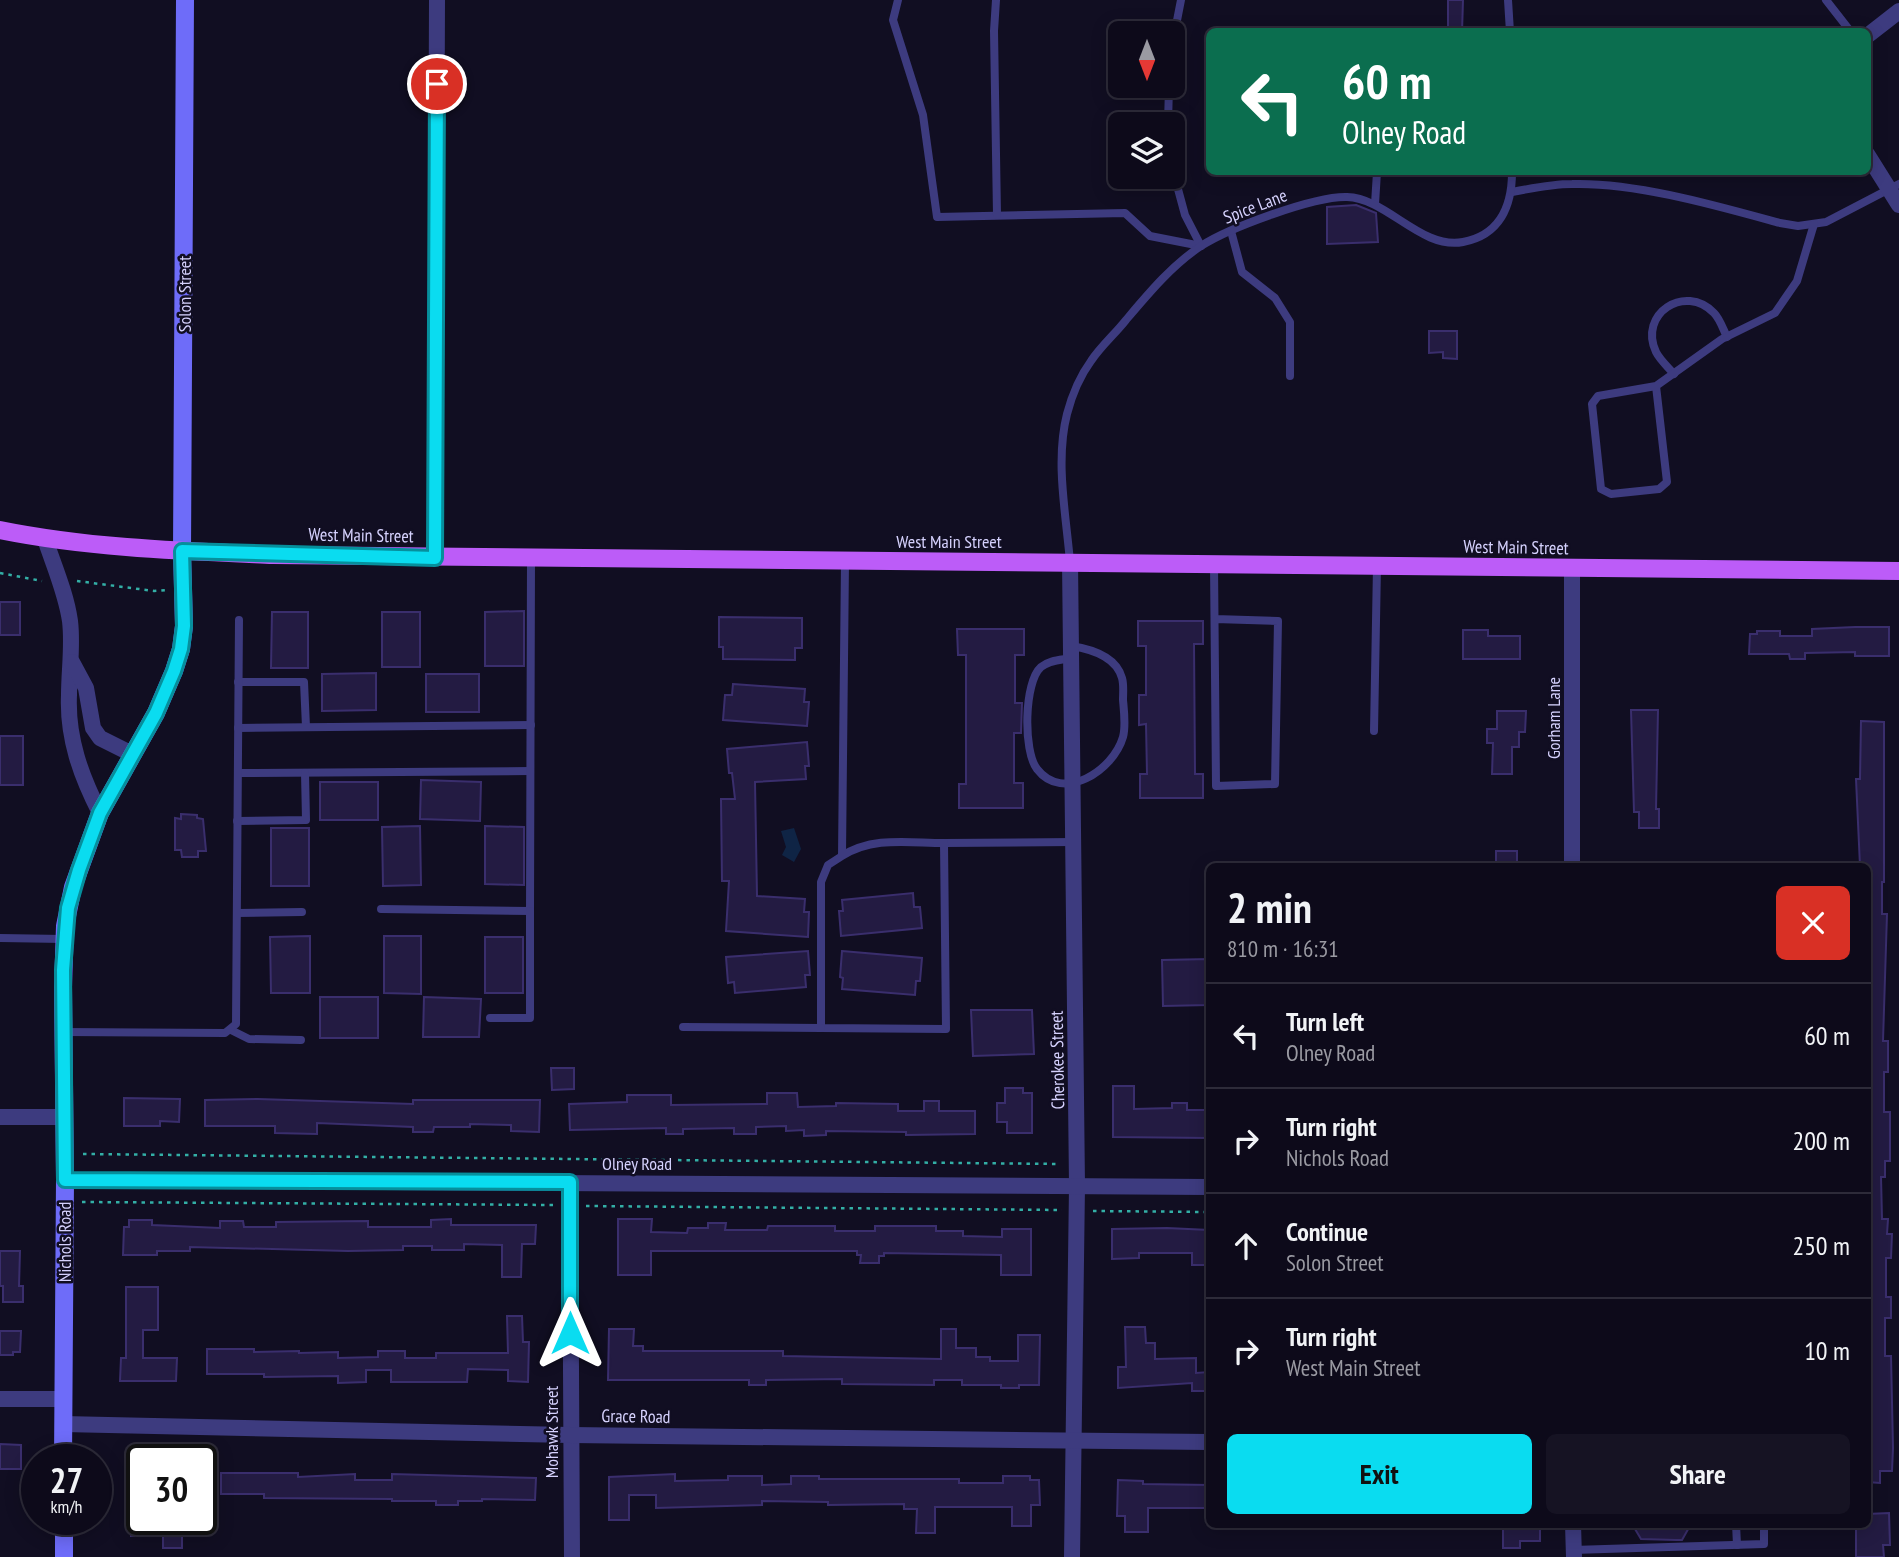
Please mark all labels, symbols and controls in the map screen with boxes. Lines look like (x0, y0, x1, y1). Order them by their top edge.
north arrow (1108, 21, 1185, 98)
map controls (1108, 21, 1185, 189)
text: 60 m (1342, 49, 1431, 113)
pin (407, 54, 467, 114)
icon: left (1227, 56, 1318, 147)
icon: arrive (418, 65, 456, 103)
text: Olney Road (1342, 111, 1466, 153)
button: layers (1108, 112, 1185, 189)
street label: Spice Lane (1220, 183, 1290, 229)
street label: Solon Street (173, 256, 196, 332)
street label: West Main Street (308, 523, 414, 547)
street label: West Main Street (896, 530, 1002, 553)
street label: West Main Street (1463, 535, 1569, 559)
street label: Gorham Lane (1542, 677, 1565, 759)
text: 2 min (1227, 880, 1312, 935)
button: close (1776, 886, 1850, 960)
text: 810 m · 16:31 (1227, 934, 1339, 963)
text: Turn left (1286, 1005, 1364, 1038)
street label: Cherokee Street (1045, 1010, 1069, 1110)
icon: left (1227, 1017, 1265, 1055)
text: 60 m (1804, 1019, 1850, 1052)
text: Olney Road (1286, 1038, 1375, 1067)
text: Turn right (1286, 1110, 1377, 1143)
icon: right (1227, 1122, 1265, 1160)
text: 200 m (1792, 1124, 1850, 1157)
text: Nichols Road (1286, 1143, 1389, 1172)
street label: Olney Road (602, 1152, 672, 1175)
street label: Nichols Road (53, 1202, 76, 1282)
text: Continue (1286, 1215, 1368, 1248)
icon: ahead (1227, 1227, 1265, 1265)
text: 250 m (1792, 1229, 1850, 1262)
text: Solon Street (1286, 1248, 1384, 1277)
position arrow (533, 1296, 607, 1370)
text: Turn right (1286, 1320, 1377, 1353)
icon: right (1227, 1332, 1265, 1370)
text: 10 m (1804, 1334, 1850, 1367)
text: West Main Street (1286, 1353, 1421, 1382)
street label: Mohawk Street (540, 1386, 563, 1478)
street label: Grace Road (601, 1404, 671, 1428)
button: Exit (1227, 1434, 1532, 1514)
button: Share (1546, 1434, 1850, 1514)
speed limit sign: 30 (126, 1444, 217, 1535)
text: 27 (50, 1457, 83, 1503)
text: km/h (51, 1495, 82, 1518)

